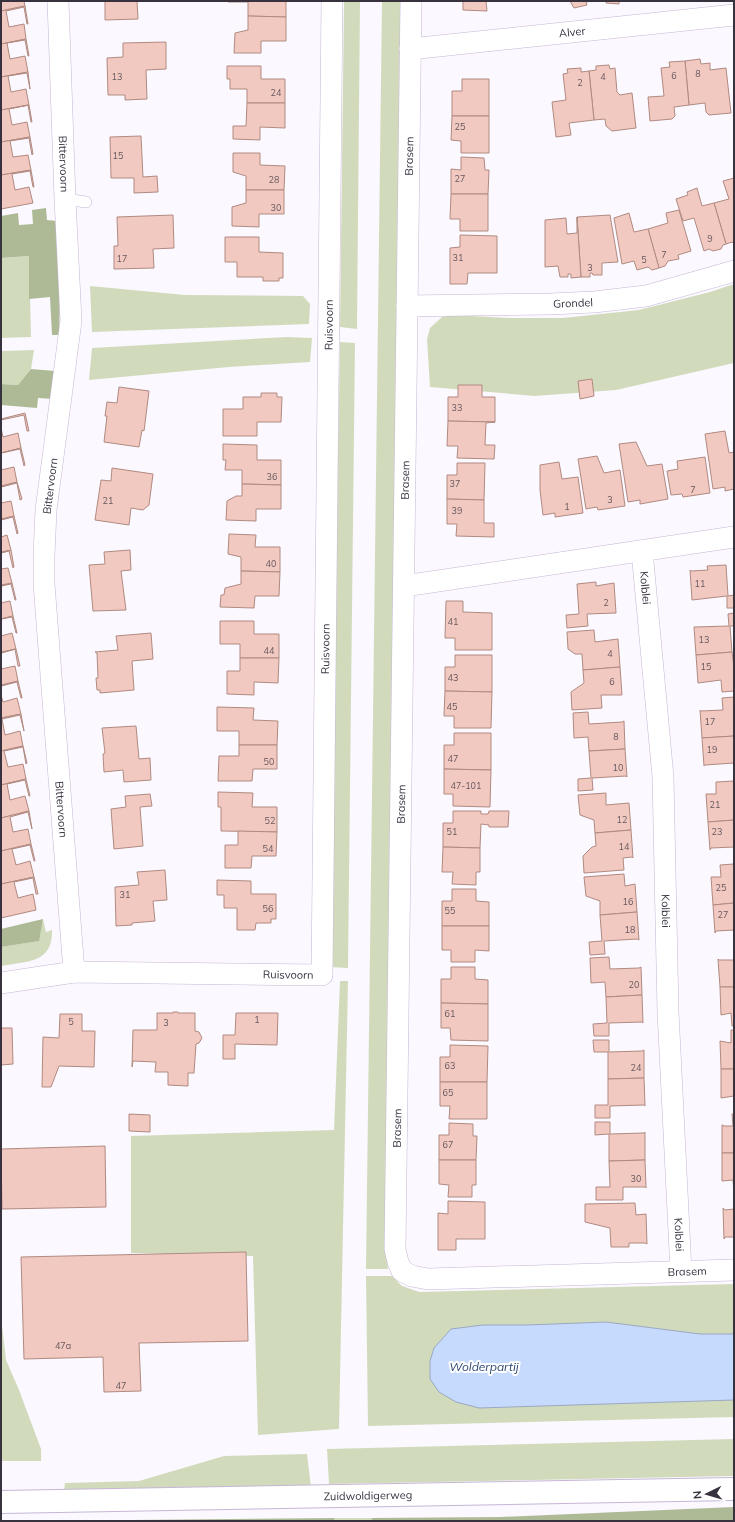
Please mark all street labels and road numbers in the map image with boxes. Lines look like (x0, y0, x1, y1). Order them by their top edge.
street label: Alver (558, 24, 586, 40)
street label: Bittervoorn (56, 135, 72, 192)
street label: Brasem (402, 136, 416, 176)
street label: Grondel (553, 295, 593, 311)
street label: Ruisvoorn (321, 299, 336, 350)
street label: Bittervoorn (40, 457, 60, 515)
street label: Brasem (398, 460, 412, 500)
street label: Kolblei (637, 570, 654, 605)
street label: Ruisvoorn (318, 623, 333, 674)
street label: Bittervoorn (52, 781, 71, 838)
street label: Brasem (394, 784, 408, 824)
street label: Kolblei (658, 894, 673, 928)
street label: Ruisvoorn (263, 967, 314, 982)
street label: Brasem (390, 1108, 404, 1148)
street label: Kolblei (671, 1218, 687, 1252)
street label: Brasem (667, 1264, 707, 1279)
street label: Zuidwoldigerweg (323, 1488, 412, 1503)

